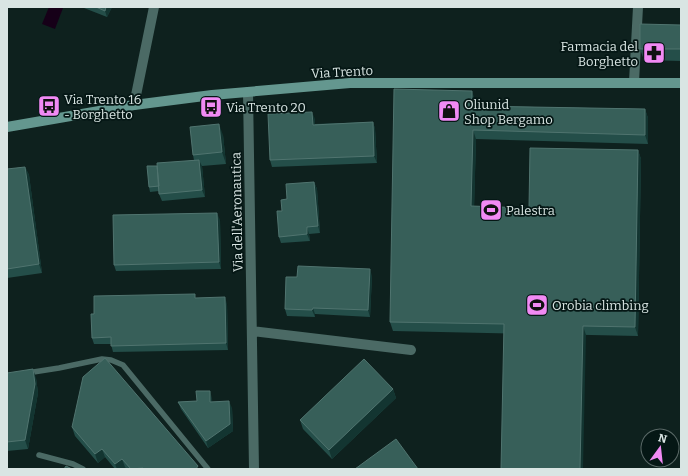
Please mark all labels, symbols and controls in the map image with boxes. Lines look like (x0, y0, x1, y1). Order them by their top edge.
place label: Farmacia del Borghetto (560, 39, 638, 69)
pharmacy icon: Farmacia del Borghetto (641, 40, 667, 66)
street label: Via Trento (311, 63, 373, 81)
place label: Via Trento 16 - Borghetto (64, 92, 142, 122)
bus stop icon: Via Trento 16 - Borghetto (36, 93, 62, 119)
bus stop icon: Via Trento 20 (198, 94, 224, 120)
place label: Oliunid Shop Bergamo (464, 97, 553, 127)
shop icon: Oliunid Shop Bergamo (436, 98, 462, 124)
place label: Via Trento 20 (226, 100, 306, 115)
street label: Via dell'Aeronautica (228, 152, 246, 272)
sports icon: Palestra (478, 197, 504, 223)
place label: Palestra (506, 203, 555, 218)
sports icon: Orobia climbing (524, 292, 550, 318)
place label: Orobia climbing (552, 298, 649, 313)
north arrow (640, 428, 680, 468)
text: N (657, 431, 669, 446)

